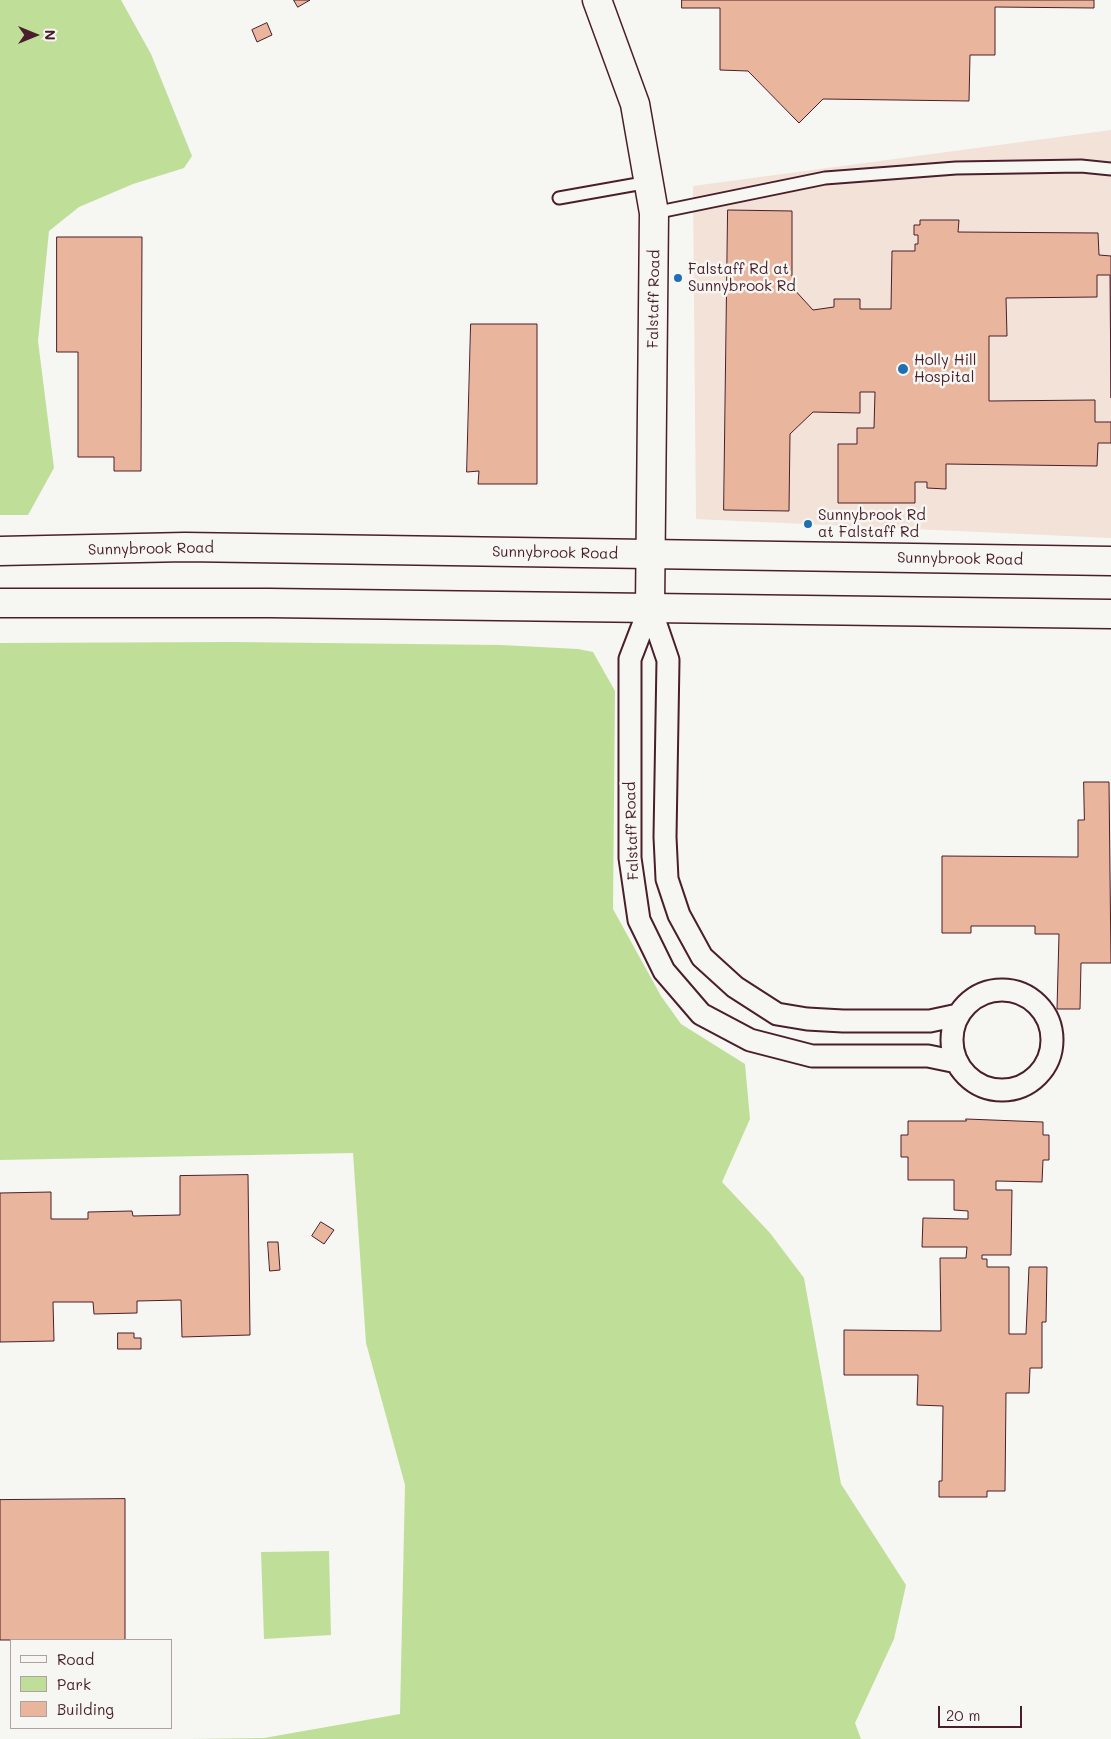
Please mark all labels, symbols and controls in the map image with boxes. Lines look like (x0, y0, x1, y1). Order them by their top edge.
north arrow (10, 10, 60, 60)
text: N (41, 30, 60, 40)
street label: Falstaff Road (644, 250, 664, 348)
place label: Falstaff Rd at Sunnybrook Rd (688, 260, 796, 295)
marker: Falstaff Rd at Sunnybrook Rd (672, 272, 684, 284)
place label: Holly Hill Hospital (914, 351, 977, 386)
marker: Holly Hill Hospital (896, 362, 910, 376)
place label: Sunnybrook Rd at Falstaff Rd (818, 506, 926, 541)
marker: Sunnybrook Rd at Falstaff Rd (802, 518, 814, 530)
street label: Sunnybrook Road (88, 539, 214, 559)
street label: Sunnybrook Road (492, 543, 618, 563)
street label: Sunnybrook Road (897, 549, 1023, 569)
street label: Falstaff Road (621, 781, 643, 881)
legend (10, 1639, 172, 1729)
text: Road (57, 1649, 94, 1669)
text: Park (57, 1674, 91, 1694)
scale bar (941, 1696, 1025, 1728)
text: Building (57, 1699, 114, 1719)
text: 20 m (946, 1705, 980, 1725)

